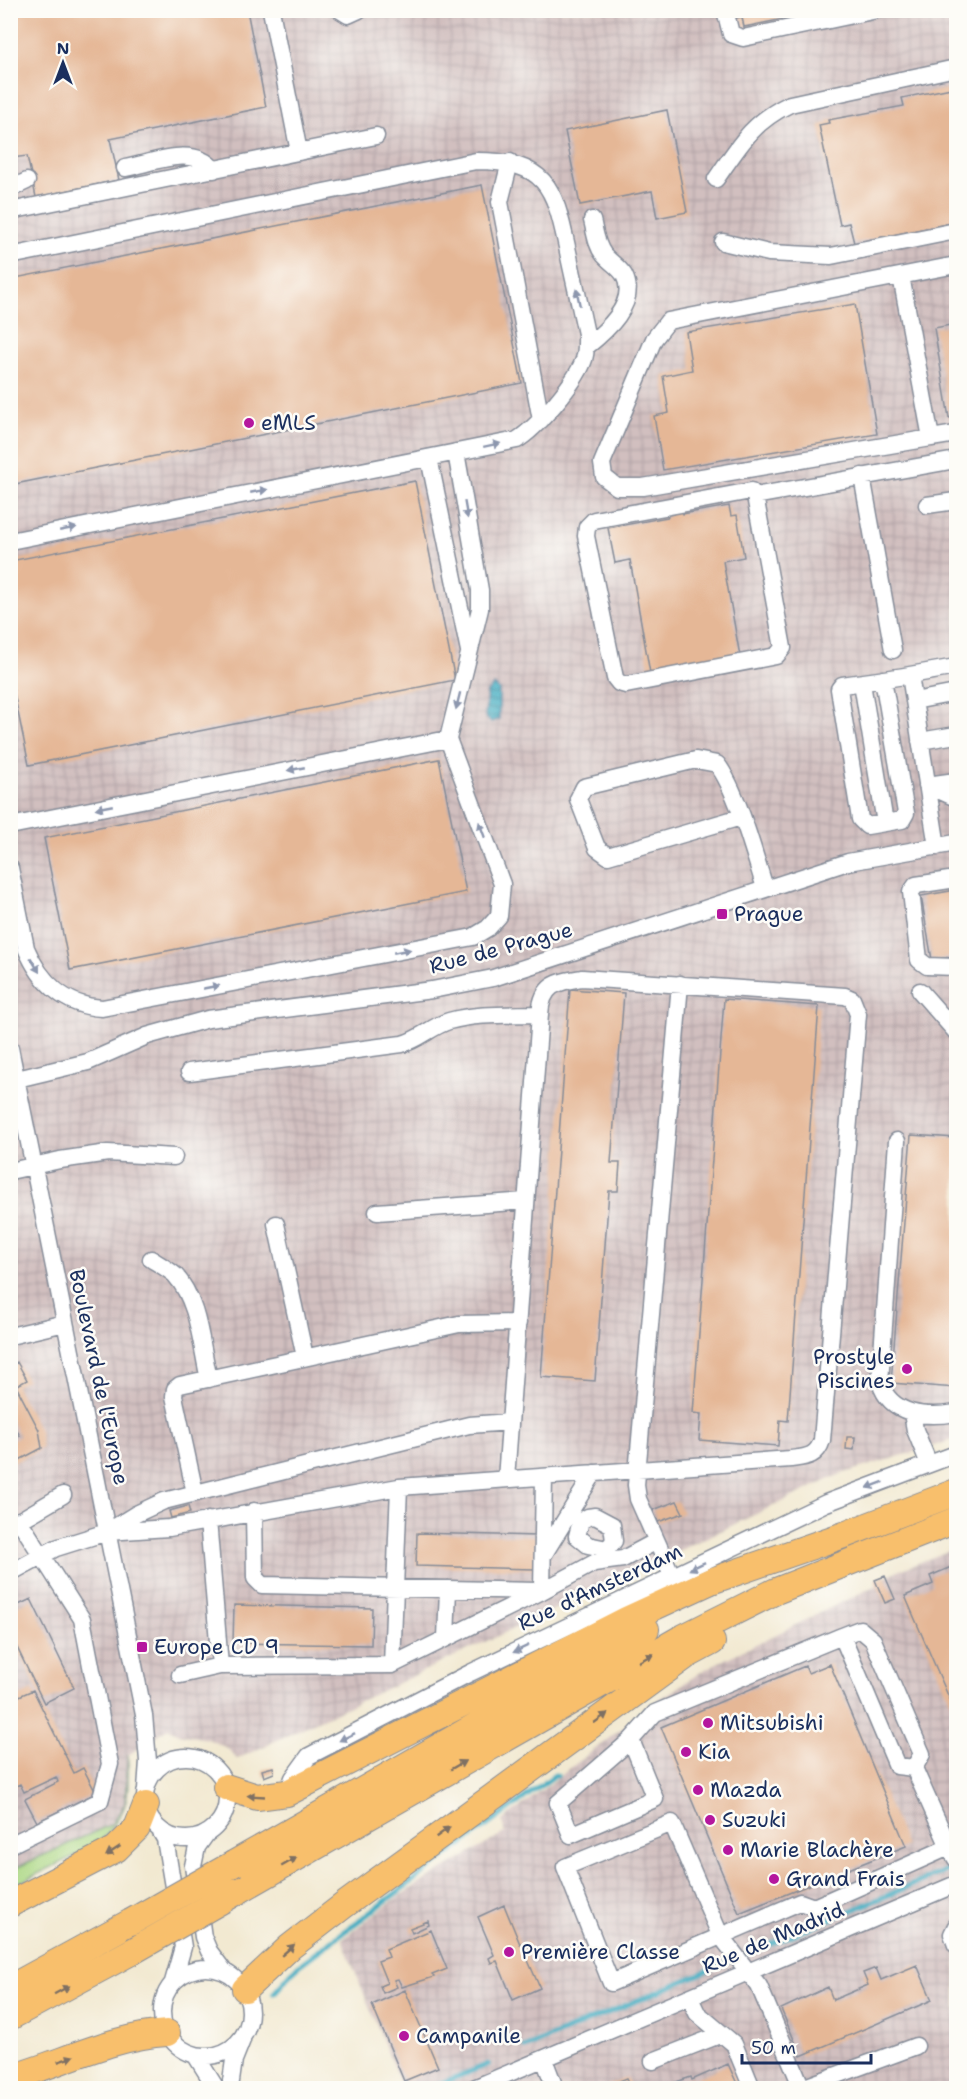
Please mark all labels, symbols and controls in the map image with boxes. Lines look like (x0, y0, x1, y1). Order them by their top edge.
north arrow (33, 33, 93, 93)
text: N (57, 38, 69, 59)
one-way arrow (573, 288, 582, 307)
place label: eMLS (261, 409, 316, 437)
marker: eMLS (242, 416, 256, 430)
one-way arrow (482, 440, 501, 449)
one-way arrow (250, 486, 269, 495)
one-way arrow (462, 501, 471, 520)
one-way arrow (59, 524, 78, 533)
one-way arrow (453, 692, 463, 710)
one-way arrow (286, 765, 305, 774)
one-way arrow (95, 803, 114, 812)
one-way arrow (476, 821, 486, 839)
place label: Prague (734, 900, 804, 928)
marker: Prague (715, 907, 729, 921)
street label: Rue de Prague (426, 915, 576, 981)
one-way arrow (393, 946, 412, 955)
one-way arrow (29, 957, 40, 973)
one-way arrow (201, 982, 220, 991)
street label: Boulevard de l'Europe (62, 1267, 136, 1487)
place label: Prostyle Piscines (813, 1343, 895, 1395)
marker: Prostyle Piscines (900, 1362, 914, 1376)
one-way arrow (865, 1480, 883, 1490)
street label: Rue d'Amsterdam (513, 1537, 687, 1637)
one-way arrow (689, 1561, 706, 1571)
place label: Europe CD 9 (154, 1633, 279, 1661)
marker: Europe CD 9 (135, 1640, 149, 1654)
one-way arrow (511, 1644, 529, 1654)
one-way arrow (637, 1653, 654, 1663)
place label: Mitsubishi (720, 1709, 824, 1737)
one-way arrow (593, 1712, 609, 1724)
marker: Mitsubishi (701, 1716, 715, 1730)
one-way arrow (339, 1733, 356, 1742)
place label: Kia (698, 1738, 730, 1766)
marker: Kia (679, 1745, 693, 1759)
one-way arrow (450, 1760, 467, 1770)
place label: Mazda (710, 1776, 782, 1804)
marker: Mazda (691, 1783, 705, 1797)
one-way arrow (246, 1791, 265, 1800)
place label: Suzuki (722, 1806, 786, 1834)
marker: Suzuki (703, 1813, 717, 1827)
one-way arrow (436, 1827, 451, 1839)
place label: Marie Blachère (740, 1836, 894, 1864)
marker: Marie Blachère (721, 1843, 735, 1857)
one-way arrow (105, 1845, 122, 1856)
one-way arrow (281, 1857, 298, 1867)
place label: Grand Frais (786, 1865, 905, 1893)
marker: Grand Frais (767, 1872, 781, 1886)
street label: Rue de Madrid (698, 1896, 848, 1980)
place label: Première Classe (521, 1938, 680, 1966)
one-way arrow (280, 1944, 295, 1957)
marker: Première Classe (502, 1945, 516, 1959)
one-way arrow (54, 1985, 71, 1995)
place label: Campanile (416, 2022, 521, 2050)
scale bar (742, 2027, 871, 2065)
marker: Campanile (397, 2029, 411, 2043)
text: 50 m (751, 2036, 796, 2060)
one-way arrow (57, 2054, 75, 2064)

